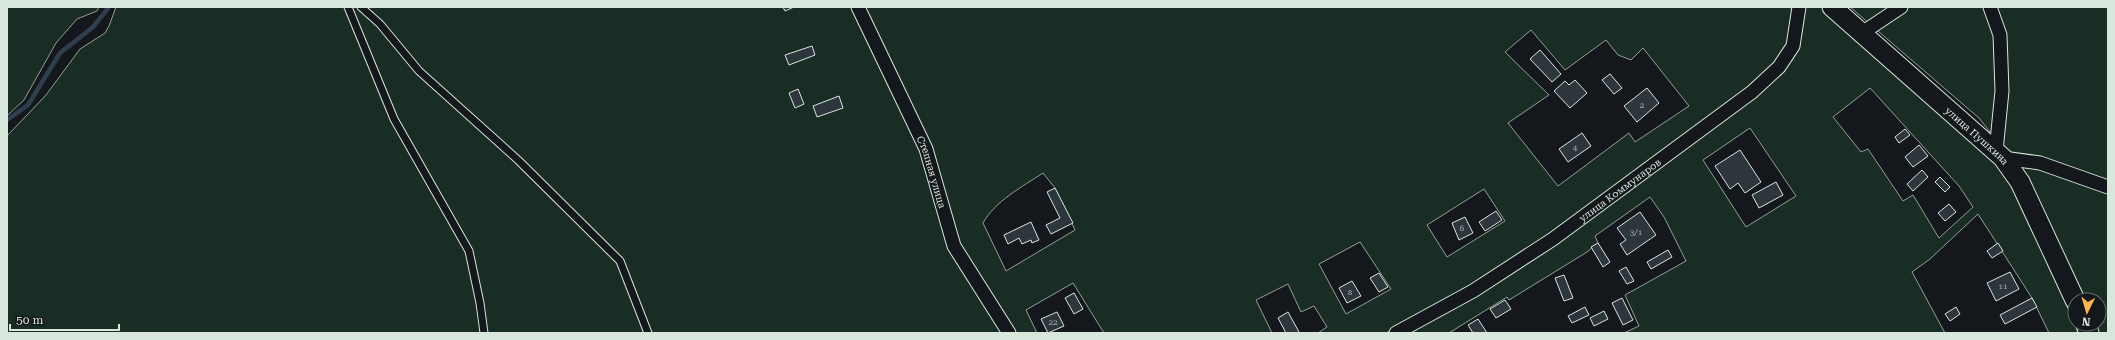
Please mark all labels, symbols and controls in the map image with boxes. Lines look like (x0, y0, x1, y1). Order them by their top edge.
house number: 2 (1640, 101, 1645, 110)
street label: улица Пушкина (1943, 104, 2012, 167)
street label: Степная улица (915, 134, 948, 210)
house number: 4 (1573, 144, 1578, 153)
street label: улица Коммунаров (1577, 156, 1663, 224)
house number: 6 (1460, 224, 1465, 233)
house number: 3/1 (1630, 228, 1643, 237)
house number: 11 (1999, 282, 2008, 291)
house number: 8 (1348, 288, 1353, 297)
north arrow (2067, 292, 2107, 332)
scale bar (10, 306, 119, 332)
text: 50 m (16, 313, 43, 327)
text: N (2081, 315, 2091, 328)
house number: 22 (1049, 318, 1058, 327)

